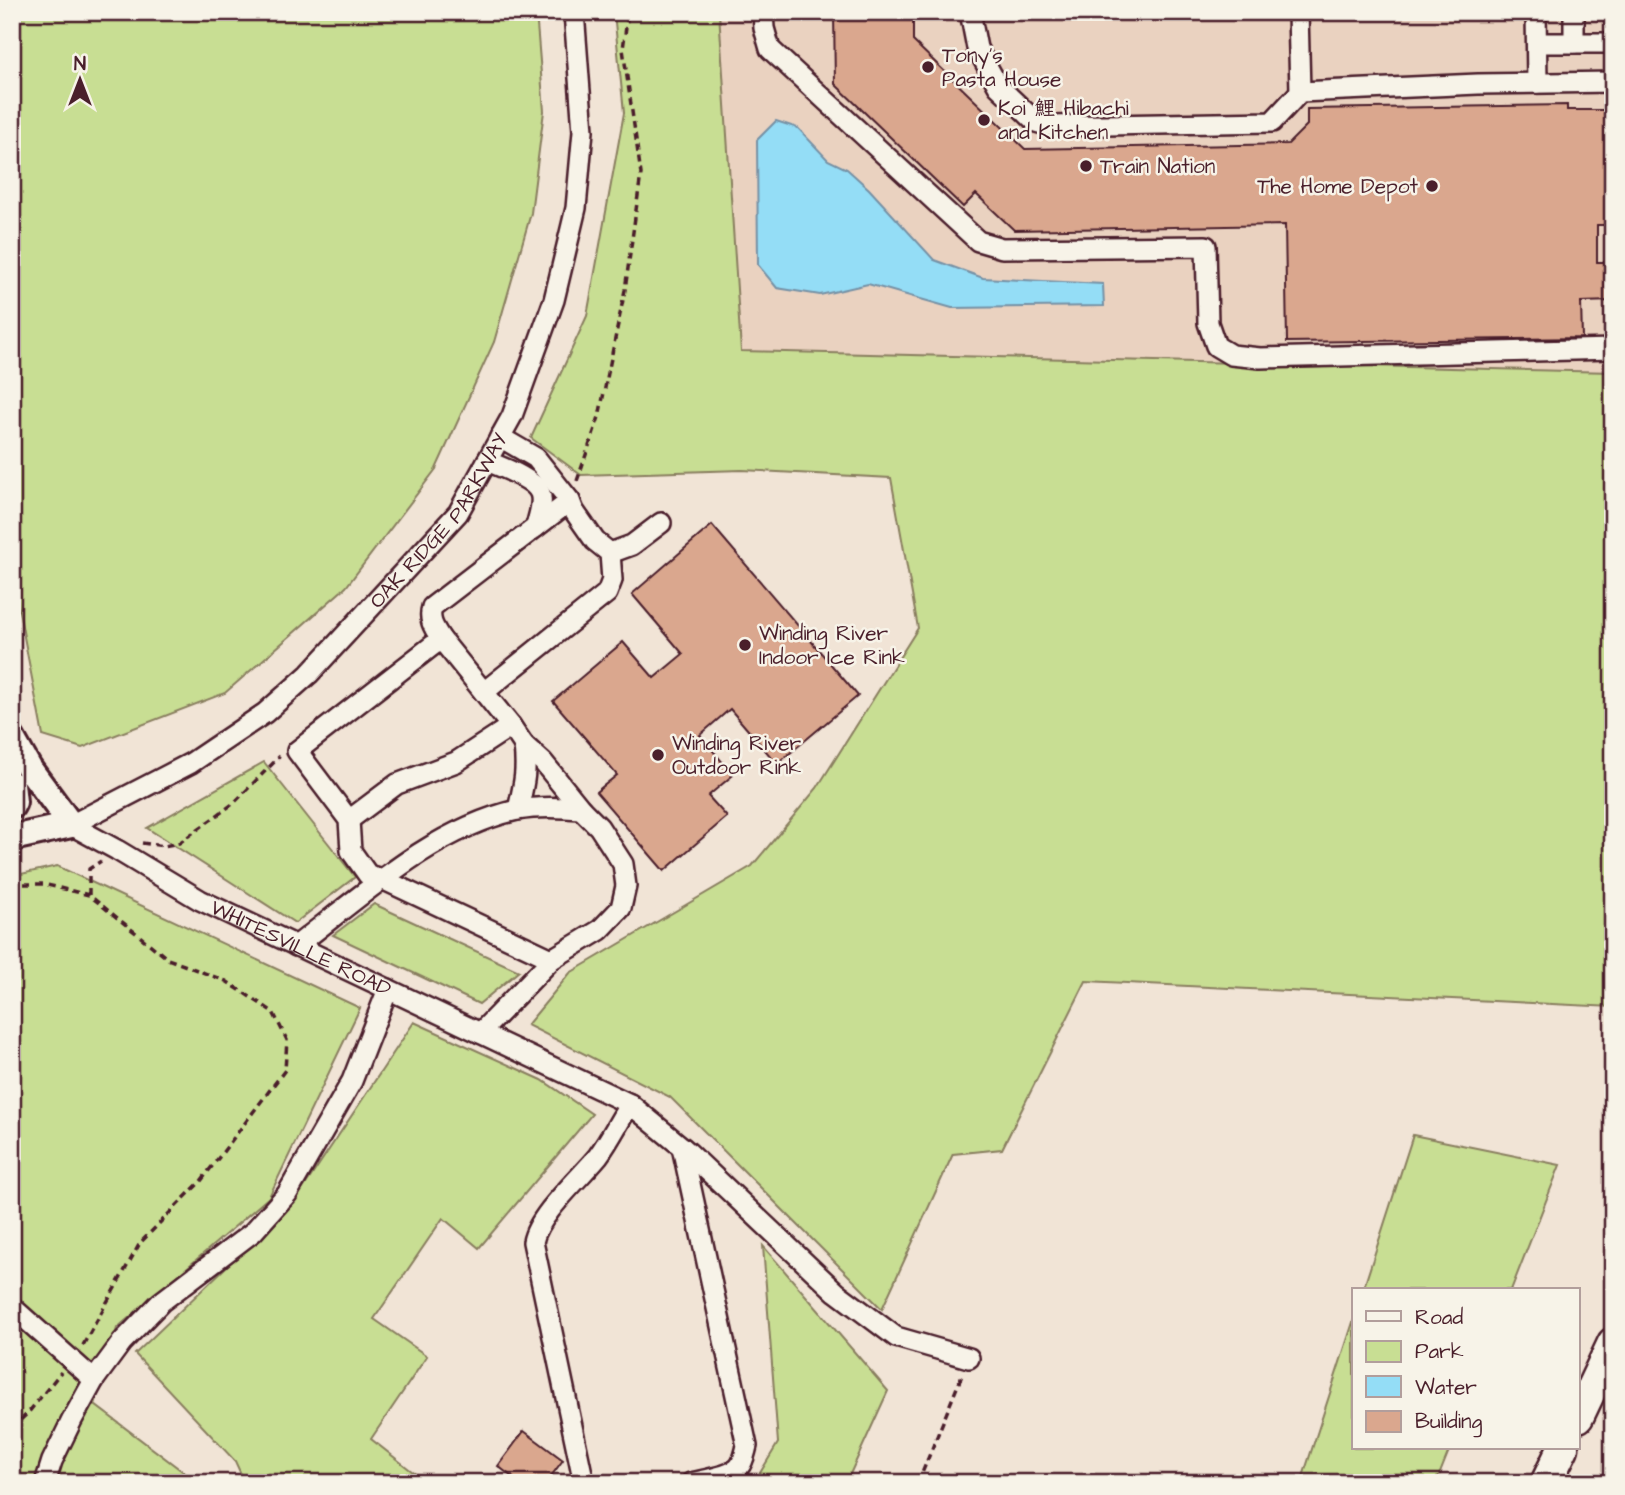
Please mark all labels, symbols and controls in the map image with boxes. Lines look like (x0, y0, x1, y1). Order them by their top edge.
place label: Tony's Pasta House (942, 41, 1061, 94)
north arrow (46, 46, 116, 116)
text: N (74, 51, 86, 78)
marker: Tony's Pasta House (920, 59, 936, 75)
place label: Koi 鯉 Hibachi and Kitchen (998, 94, 1129, 147)
marker: Koi 鯉 Hibachi and Kitchen (976, 112, 992, 128)
place label: Train Nation (1100, 152, 1215, 181)
marker: Train Nation (1078, 158, 1094, 174)
place label: The Home Depot (1257, 172, 1418, 202)
marker: The Home Depot (1424, 178, 1440, 194)
street label: OAK RIDGE PARKWAY (363, 428, 515, 615)
place label: Winding River Indoor Ice Rink (759, 619, 905, 672)
marker: Winding River Indoor Ice Rink (737, 637, 753, 653)
place label: Winding River Outdoor Rink (672, 729, 802, 782)
marker: Winding River Outdoor Rink (650, 747, 666, 763)
street label: WHITESVILLE ROAD (205, 893, 396, 1004)
legend (1352, 1288, 1580, 1450)
text: Road (1415, 1303, 1463, 1332)
text: Park (1415, 1337, 1464, 1366)
text: Water (1415, 1373, 1477, 1402)
text: Building (1415, 1407, 1483, 1438)

